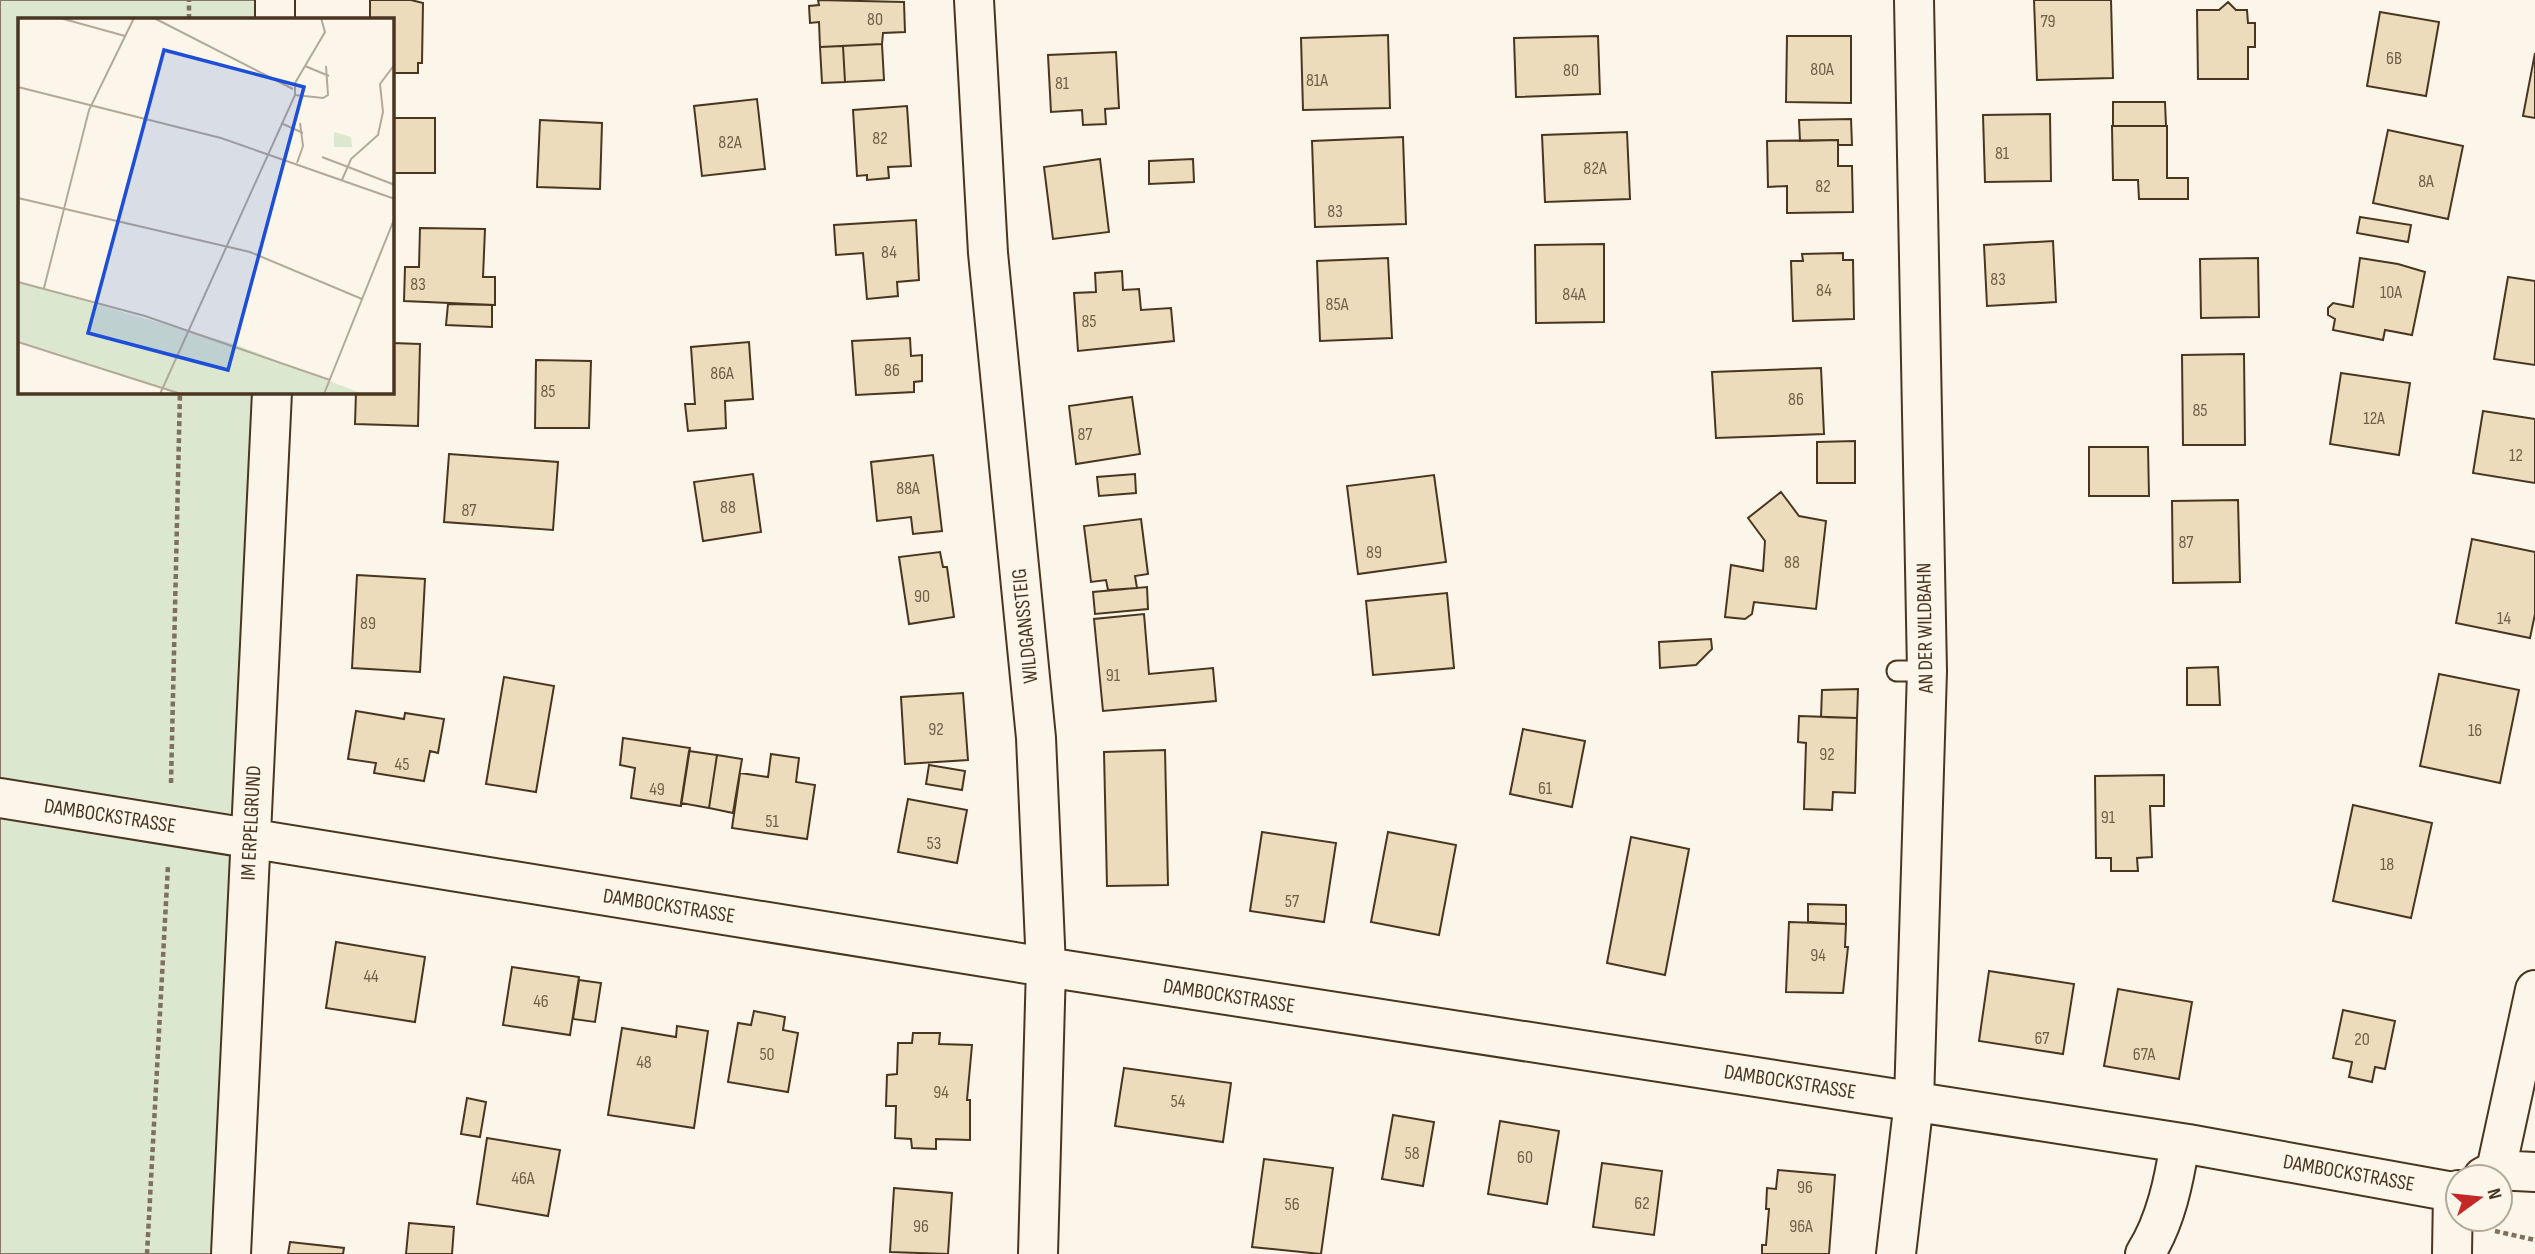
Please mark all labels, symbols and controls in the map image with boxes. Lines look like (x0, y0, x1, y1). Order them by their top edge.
house number: 80 (867, 9, 883, 30)
house number: 79 (2040, 11, 2056, 32)
inset map (18, 18, 394, 394)
house number: 6B (2386, 48, 2402, 69)
house number: 80A (1810, 59, 1834, 80)
house number: 80 (1563, 60, 1579, 81)
house number: 81A (1306, 70, 1328, 91)
house number: 81 (1055, 73, 1070, 94)
house number: 82 (872, 128, 888, 149)
house number: 82A (718, 132, 742, 153)
house number: 81 (1995, 143, 2010, 164)
house number: 82A (1583, 158, 1607, 179)
house number: 8A (2418, 171, 2434, 192)
house number: 82 (1815, 176, 1831, 197)
house number: 83 (1327, 201, 1343, 222)
house number: 84 (881, 242, 897, 263)
house number: 83 (1990, 269, 2006, 290)
house number: 83 (410, 274, 426, 295)
house number: 84 (1816, 280, 1832, 301)
house number: 10A (2380, 282, 2402, 303)
house number: 84A (1562, 284, 1586, 305)
house number: 85A (1326, 294, 1349, 315)
house number: 85 (1081, 311, 1097, 332)
house number: 86 (884, 360, 900, 381)
house number: 86A (710, 363, 734, 384)
house number: 85 (540, 381, 556, 402)
house number: 86 (1788, 389, 1804, 410)
house number: 85 (2192, 400, 2208, 421)
house number: 12A (2363, 408, 2385, 429)
house number: 87 (1077, 424, 1093, 445)
house number: 12 (2509, 445, 2523, 466)
house number: 88A (896, 478, 920, 499)
house number: 88 (720, 497, 736, 518)
house number: 87 (461, 500, 477, 521)
house number: 87 (2178, 532, 2194, 553)
house number: 89 (1366, 542, 1382, 563)
house number: 88 (1784, 552, 1800, 573)
street label: AN DER WILDBAHN (1911, 562, 1939, 695)
street label: WILDGANSSTEIG (1007, 567, 1043, 685)
house number: 90 (914, 586, 930, 607)
house number: 14 (2497, 608, 2511, 629)
house number: 89 (360, 613, 376, 634)
house number: 91 (1106, 665, 1121, 686)
house number: 92 (928, 719, 944, 740)
house number: 16 (2468, 720, 2482, 741)
house number: 92 (1819, 744, 1835, 765)
house number: 45 (395, 754, 409, 775)
street label: IM ERPELGRUND (236, 765, 266, 881)
house number: 61 (1538, 778, 1553, 799)
house number: 49 (649, 779, 665, 800)
street label: DAMBOCKSTRASSE (42, 793, 178, 839)
house number: 91 (2101, 807, 2116, 828)
house number: 51 (765, 811, 779, 832)
house number: 53 (927, 833, 941, 854)
house number: 18 (2380, 854, 2394, 875)
street label: DAMBOCKSTRASSE (601, 883, 737, 929)
house number: 57 (1285, 891, 1300, 912)
house number: 94 (1810, 945, 1826, 966)
house number: 44 (363, 966, 379, 987)
street label: DAMBOCKSTRASSE (1161, 973, 1297, 1019)
house number: 46 (533, 991, 549, 1012)
house number: 67 (2034, 1028, 2050, 1049)
house number: 20 (2354, 1029, 2370, 1050)
house number: 50 (759, 1044, 775, 1065)
house number: 67A (2133, 1044, 2156, 1065)
house number: 48 (636, 1052, 652, 1073)
street label: DAMBOCKSTRASSE (1722, 1059, 1858, 1105)
house number: 94 (933, 1082, 949, 1103)
house number: 54 (1171, 1091, 1186, 1112)
house number: 58 (1404, 1143, 1420, 1164)
house number: 60 (1517, 1147, 1533, 1168)
street label: DAMBOCKSTRASSE (2281, 1149, 2417, 1197)
north arrow (2444, 1163, 2514, 1233)
house number: 46A (511, 1168, 535, 1189)
house number: 96 (1797, 1177, 1813, 1198)
text: N (2482, 1186, 2506, 1202)
house number: 62 (1634, 1193, 1650, 1214)
house number: 56 (1284, 1194, 1300, 1215)
house number: 96 (913, 1216, 929, 1237)
house number: 96A (1789, 1216, 1813, 1237)

